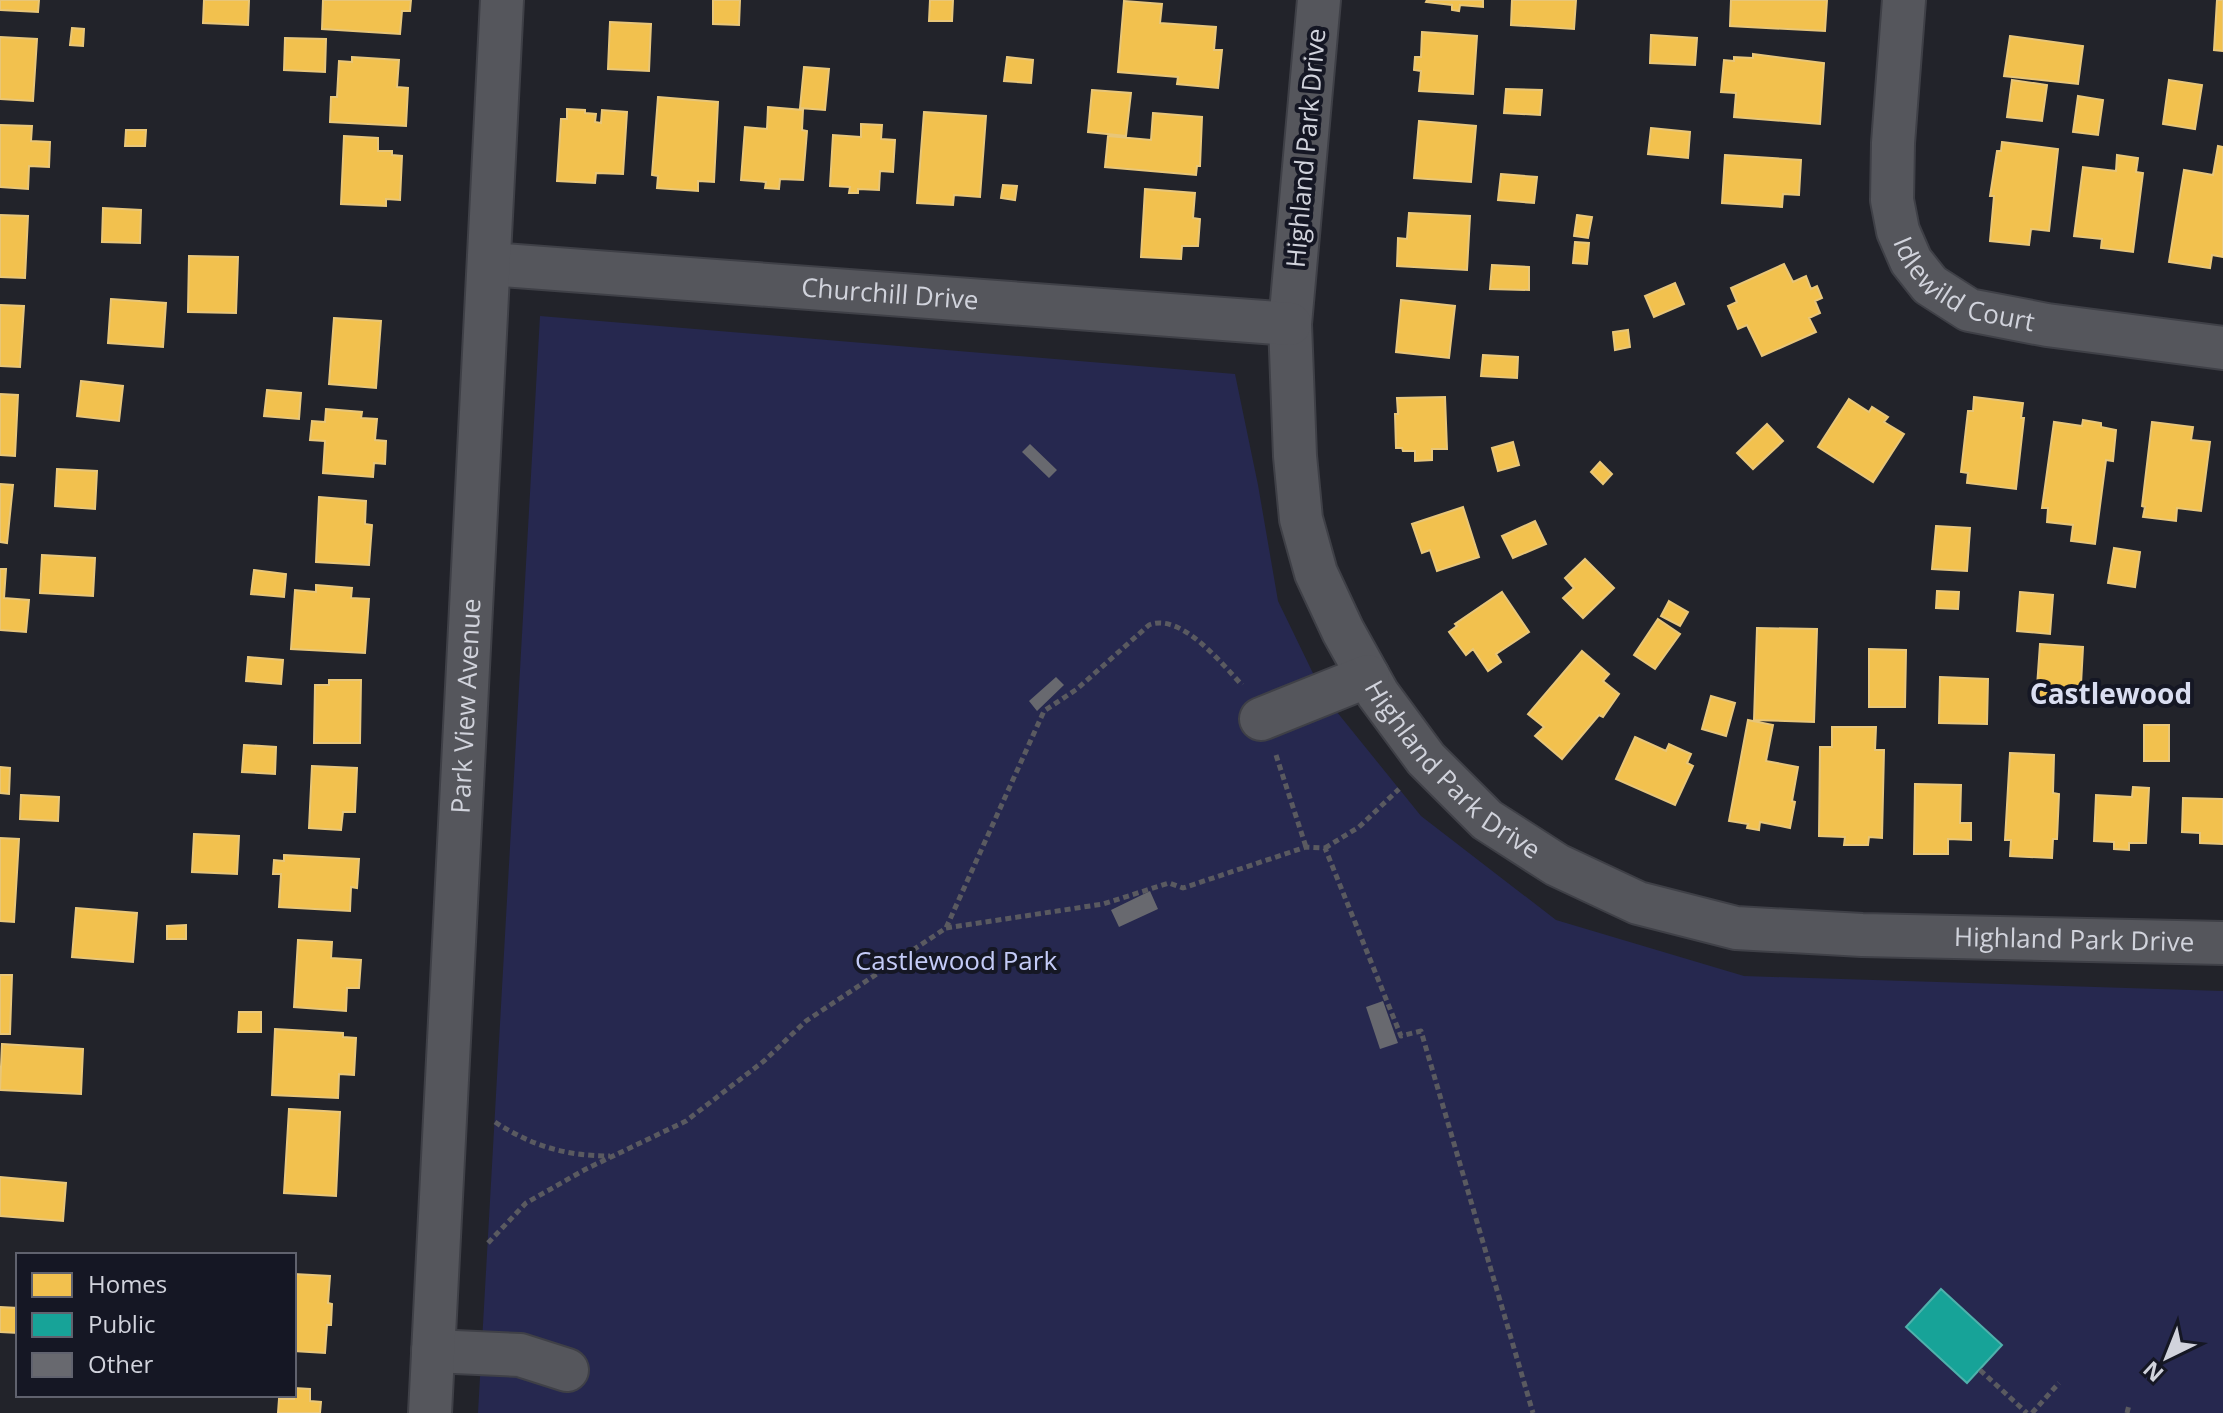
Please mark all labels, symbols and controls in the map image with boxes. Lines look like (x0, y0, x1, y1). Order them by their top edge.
street label: Highland Park Drive (1277, 27, 1333, 269)
street label: Idlewild Court (1886, 231, 2038, 339)
street label: Churchill Drive (800, 268, 980, 318)
street label: Park View Avenue (442, 597, 488, 814)
street label: Highland Park Drive (1357, 673, 1548, 867)
district label: Castlewood (2030, 674, 2192, 712)
street label: Highland Park Drive (1954, 918, 2195, 959)
park label: Castlewood Park (855, 942, 1057, 978)
legend (16, 1253, 296, 1397)
text: Homes (88, 1267, 167, 1300)
text: Public (88, 1307, 155, 1340)
north arrow (2127, 1317, 2207, 1397)
text: Other (88, 1347, 153, 1380)
text: N (2136, 1355, 2169, 1389)

